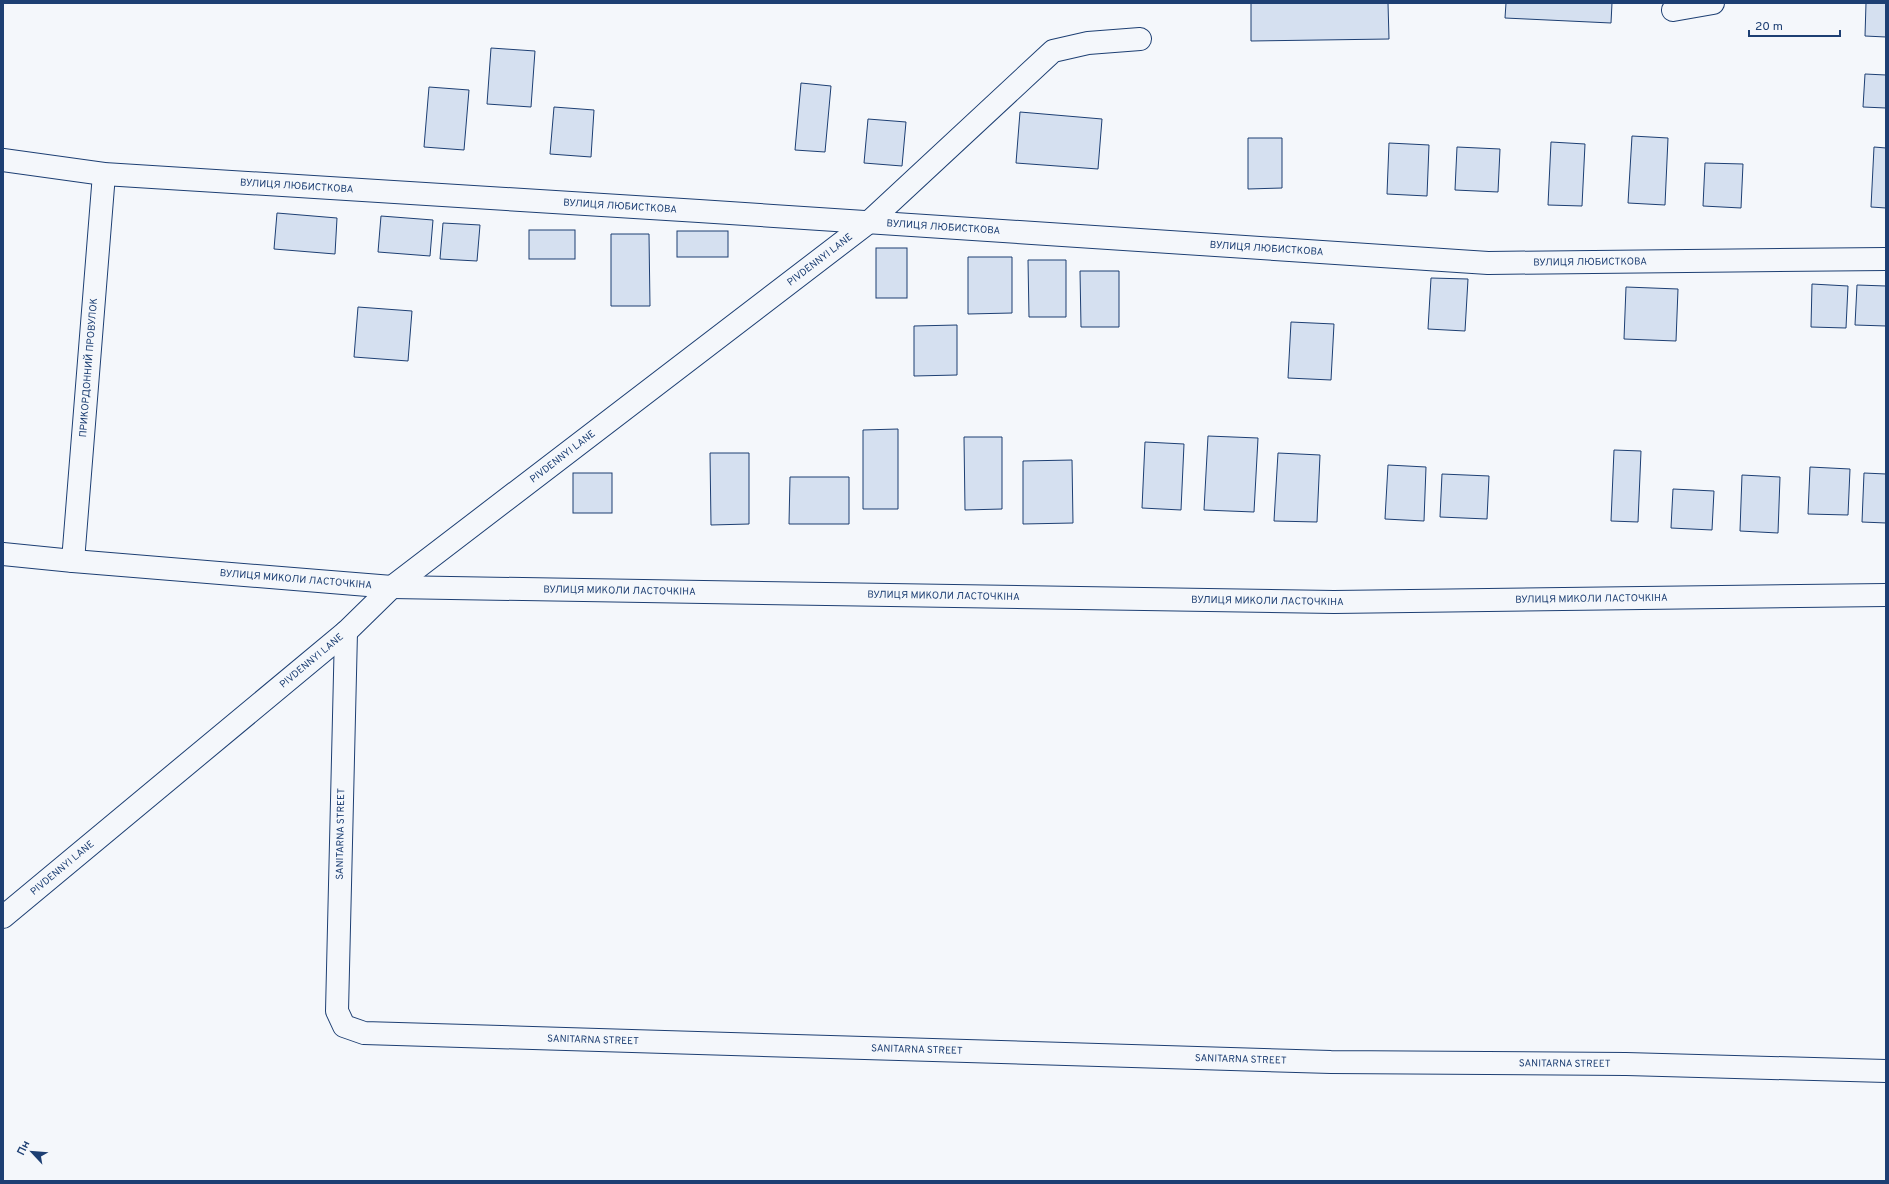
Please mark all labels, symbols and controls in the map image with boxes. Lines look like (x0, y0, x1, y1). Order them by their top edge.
scale bar (1749, 12, 1840, 38)
text: 20 m (1755, 19, 1783, 35)
street label: ВУЛИЦЯ ЛЮБИСТКОВА (239, 176, 354, 196)
street label: ВУЛИЦЯ ЛЮБИСТКОВА (563, 196, 677, 216)
street label: ВУЛИЦЯ ЛЮБИСТКОВА (886, 217, 1001, 237)
street label: PIVDENNYI LANE (784, 230, 855, 289)
street label: ВУЛИЦЯ ЛЮБИСТКОВА (1209, 238, 1324, 259)
street label: ВУЛИЦЯ ЛЮБИСТКОВА (1533, 255, 1647, 269)
street label: ПРИКОРДОННИЙ ПРОВУЛОК (76, 297, 101, 438)
street label: PIVDENNYI LANE (527, 427, 598, 486)
street label: ВУЛИЦЯ МИКОЛИ ЛАСТОЧКІНА (219, 566, 373, 592)
street label: ВУЛИЦЯ МИКОЛИ ЛАСТОЧКІНА (543, 583, 696, 598)
street label: ВУЛИЦЯ МИКОЛИ ЛАСТОЧКІНА (867, 588, 1020, 604)
street label: ВУЛИЦЯ МИКОЛИ ЛАСТОЧКІНА (1515, 591, 1668, 606)
street label: ВУЛИЦЯ МИКОЛИ ЛАСТОЧКІНА (1191, 593, 1344, 609)
street label: PIVDENNYI LANE (277, 630, 346, 691)
street label: SANITARNA STREET (334, 788, 348, 880)
street label: PIVDENNYI LANE (28, 838, 97, 898)
street label: SANITARNA STREET (547, 1032, 639, 1048)
street label: SANITARNA STREET (871, 1042, 963, 1057)
street label: SANITARNA STREET (1195, 1051, 1287, 1067)
street label: SANITARNA STREET (1519, 1057, 1611, 1070)
north arrow (12, 1132, 52, 1172)
text: Пн (14, 1138, 33, 1158)

